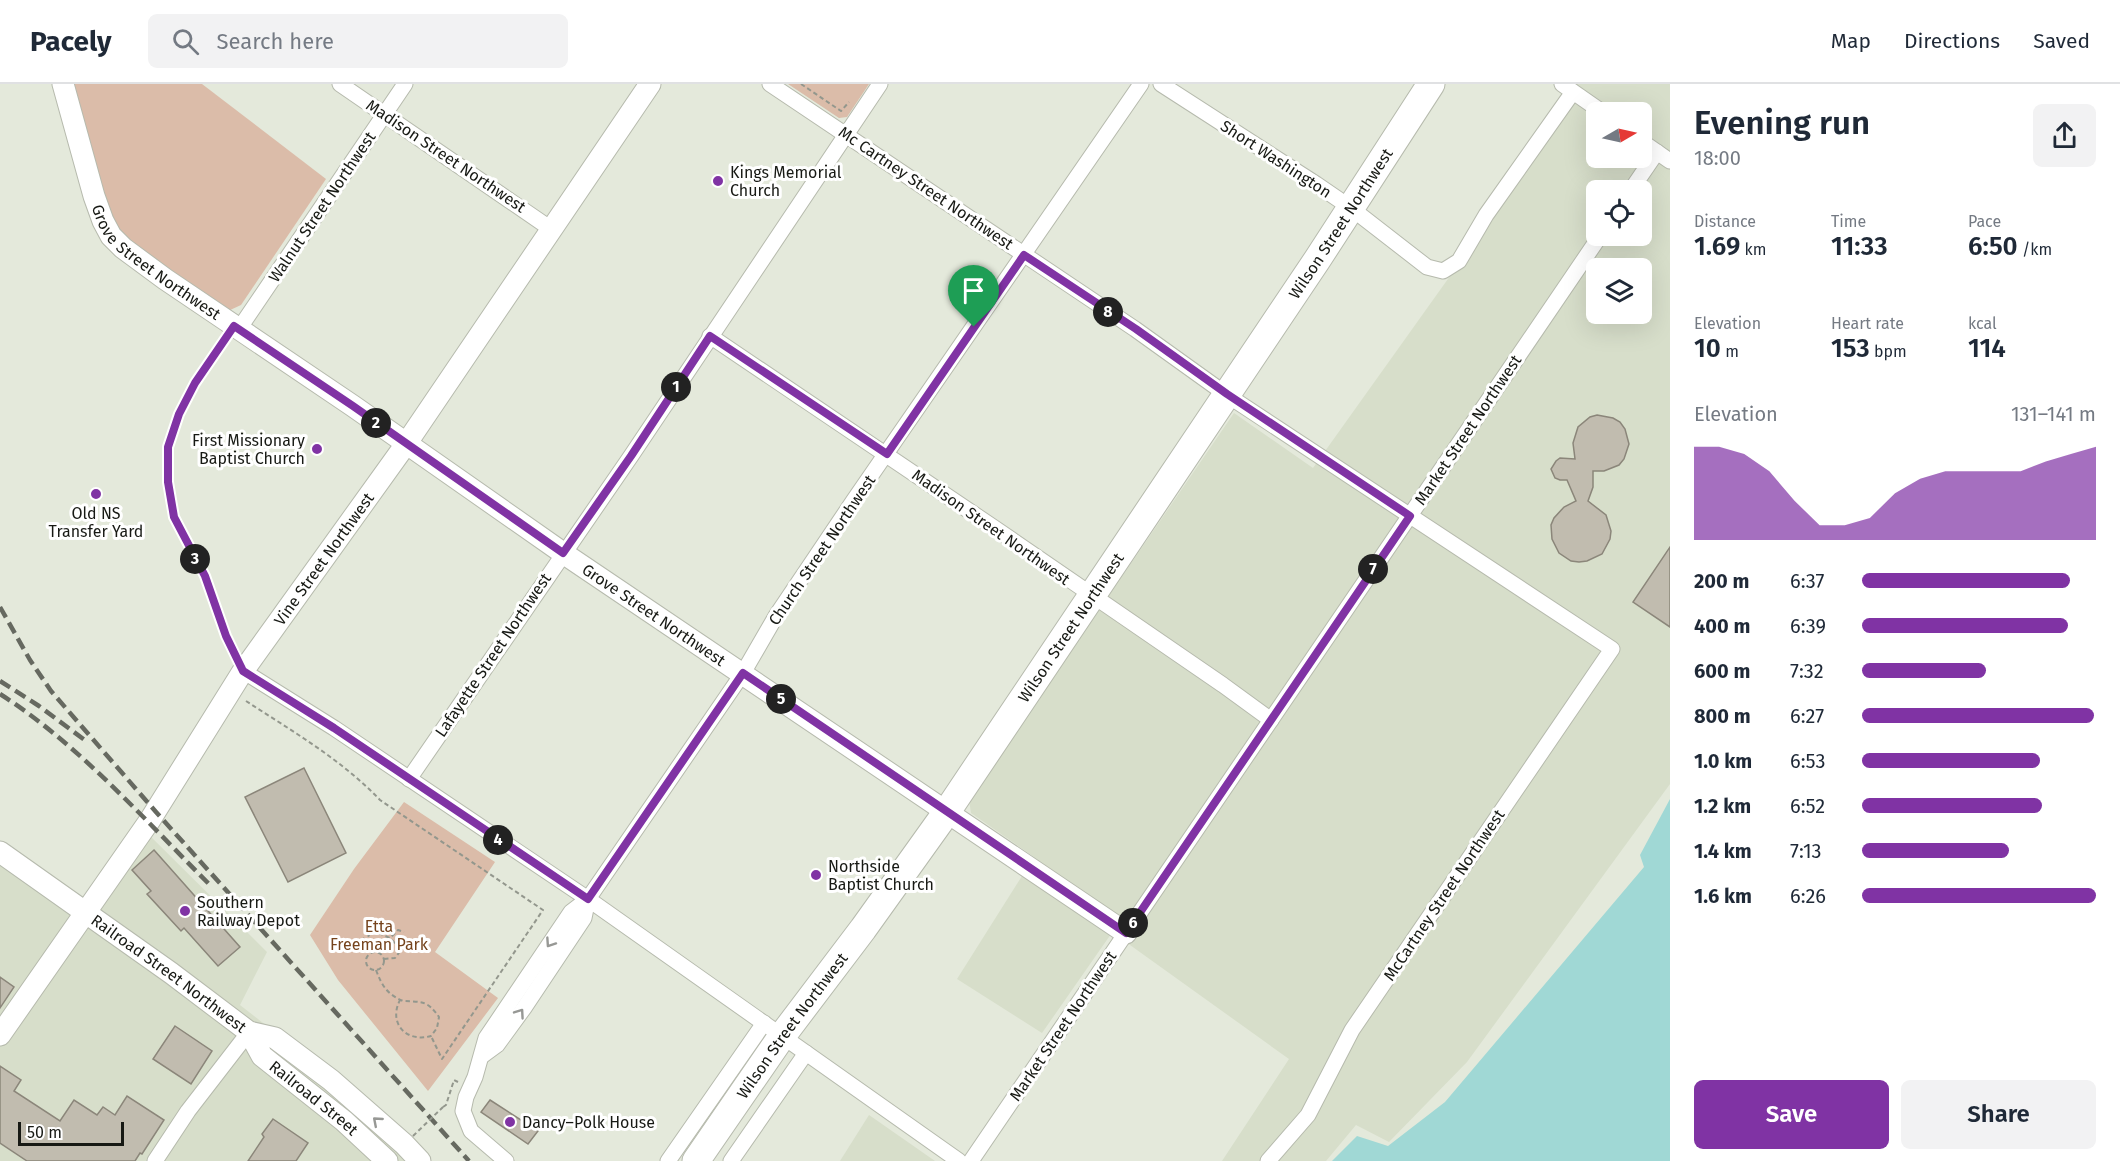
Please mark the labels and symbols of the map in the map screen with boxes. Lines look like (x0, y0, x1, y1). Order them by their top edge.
street label: Madison Street Northwest (363, 95, 530, 217)
north arrow (1586, 102, 1652, 168)
street label: Short Washington (1217, 116, 1335, 202)
street label: Mc Cartney Street Northwest (835, 122, 1017, 254)
street label: Walnut Street Northwest (265, 128, 380, 286)
street label: Wilson Street Northwest (1284, 144, 1397, 302)
place label: Kings Memorial Church (730, 163, 842, 200)
marker: Kings Memorial Church (711, 174, 725, 188)
street label: Grove Street Northwest (88, 202, 225, 324)
pin (948, 265, 999, 327)
pin: 8 (1093, 297, 1123, 327)
street label: Market Street Northwest (1411, 351, 1525, 509)
pin: 1 (661, 372, 691, 402)
pin: 2 (361, 408, 391, 438)
place label: First Missionary Baptist Church (192, 431, 305, 468)
marker: First Missionary Baptist Church (310, 442, 324, 456)
street label: Madison Street Northwest (908, 465, 1074, 589)
street label: Church Street Northwest (765, 471, 880, 629)
marker: Old NS Transfer Yard (89, 487, 103, 501)
street label: Vine Street Northwest (270, 489, 378, 629)
place label: Old NS Transfer Yard (49, 504, 143, 541)
pin: 3 (180, 544, 210, 574)
street label: Wilson Street Northwest (1014, 549, 1127, 706)
pin: 7 (1358, 554, 1388, 584)
street label: Grove Street Northwest (579, 559, 729, 670)
street label: Lafayette Street Northwest (431, 569, 555, 741)
pin: 5 (766, 684, 796, 714)
street label: McCartney Street Northwest (1380, 806, 1509, 984)
pin: 4 (483, 825, 513, 855)
place label: Northside Baptist Church (828, 857, 934, 894)
marker: Northside Baptist Church (809, 868, 823, 882)
place label: Southern Railway Depot (197, 893, 300, 930)
marker: Southern Railway Depot (178, 904, 192, 918)
pin: 6 (1118, 908, 1148, 938)
street label: Railroad Street Northwest (88, 910, 251, 1036)
park label: Etta Freeman Park (330, 917, 429, 954)
one-way arrow (546, 936, 557, 947)
street label: Market Street Northwest (1006, 947, 1120, 1105)
street label: Wilson Street Northwest (732, 949, 851, 1102)
one-way arrow (513, 1008, 524, 1019)
street label: Railroad Street (266, 1056, 363, 1139)
place label: Dancy–Polk House (522, 1113, 655, 1132)
marker: Dancy–Polk House (503, 1115, 517, 1129)
one-way arrow (374, 1117, 384, 1128)
scale bar (18, 1119, 124, 1146)

